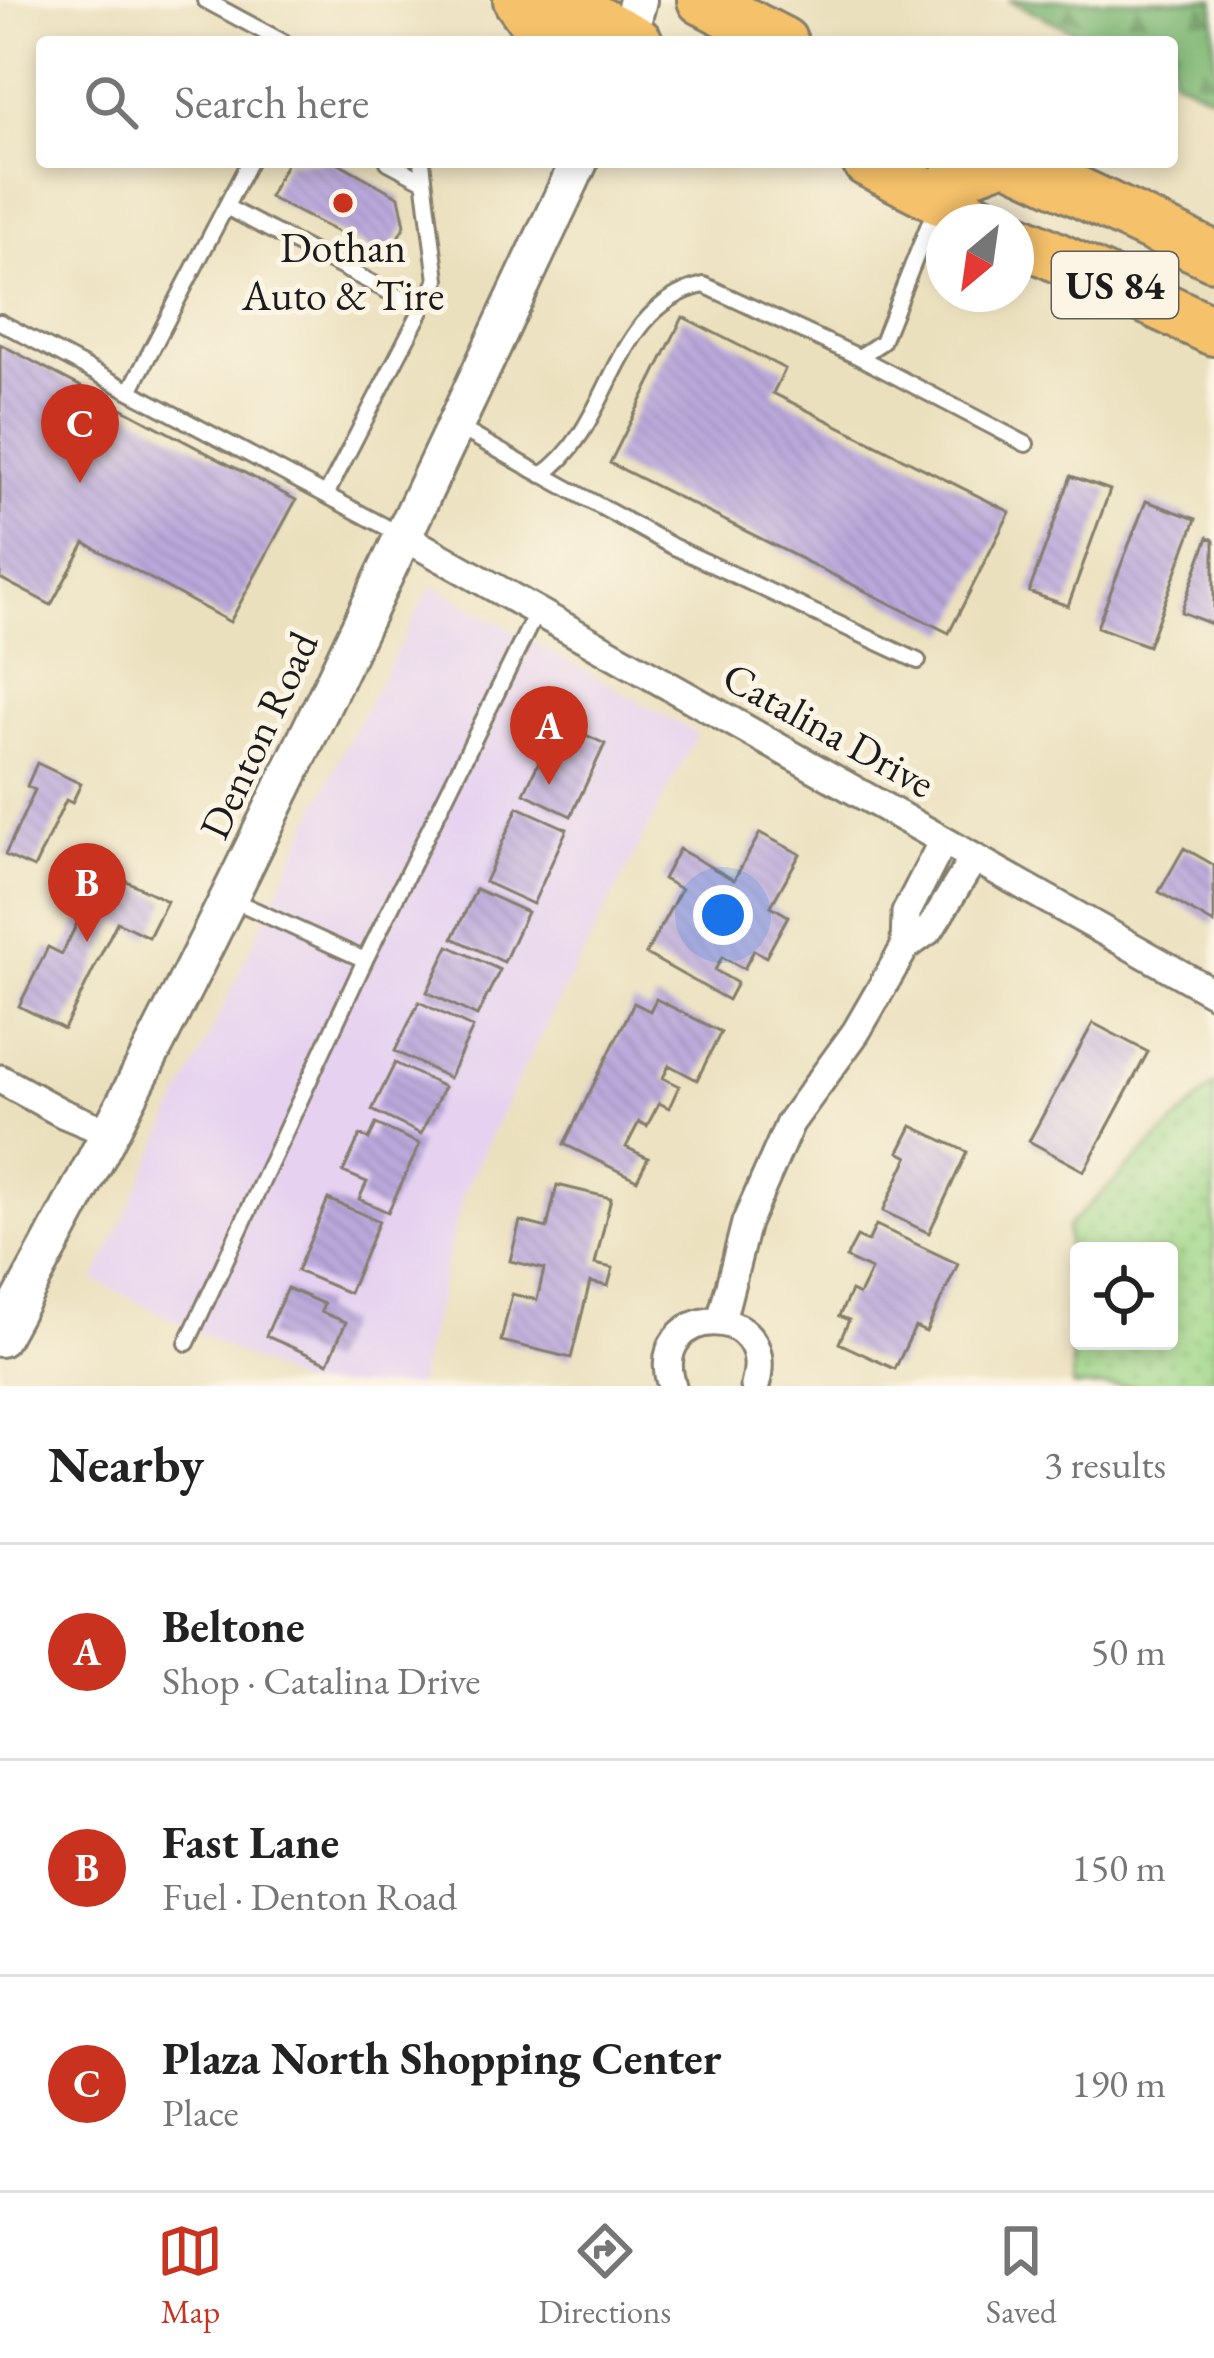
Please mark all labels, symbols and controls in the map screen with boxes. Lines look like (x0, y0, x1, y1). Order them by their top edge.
search box (36, 36, 1178, 168)
icon: search (78, 69, 144, 135)
text: Search here (174, 73, 369, 131)
marker: Dothan Auto & Tire (330, 190, 356, 216)
north arrow (926, 204, 1034, 312)
place label: Dothan Auto & Tire (241, 220, 444, 323)
road number: US 84 (1052, 252, 1178, 318)
pin: C (41, 384, 119, 483)
street label: Denton Road (186, 622, 331, 848)
street label: Catalina Drive (713, 649, 944, 810)
pin: A (510, 686, 588, 785)
pin: B (48, 843, 126, 942)
your location (693, 885, 753, 945)
map controls (1070, 1242, 1178, 1350)
button: locate (1070, 1242, 1178, 1350)
text: Nearby (48, 1431, 204, 1497)
text: 3 results (1044, 1439, 1166, 1490)
text: Beltone (162, 1597, 305, 1655)
text: A (73, 1626, 101, 1677)
text: 50 m (1090, 1626, 1166, 1677)
text: Shop · Catalina Drive (162, 1655, 480, 1706)
text: Fast Lane (162, 1813, 339, 1871)
text: B (75, 1842, 99, 1893)
text: 150 m (1072, 1842, 1166, 1893)
text: Fuel · Denton Road (162, 1871, 457, 1922)
text: Plaza North Shopping Center (162, 2029, 721, 2087)
text: C (73, 2058, 101, 2109)
text: 190 m (1072, 2058, 1166, 2109)
text: Place (162, 2087, 239, 2138)
tab: Map (157, 2218, 223, 2333)
tab: Directions (538, 2218, 671, 2333)
tab: Saved (986, 2218, 1057, 2333)

